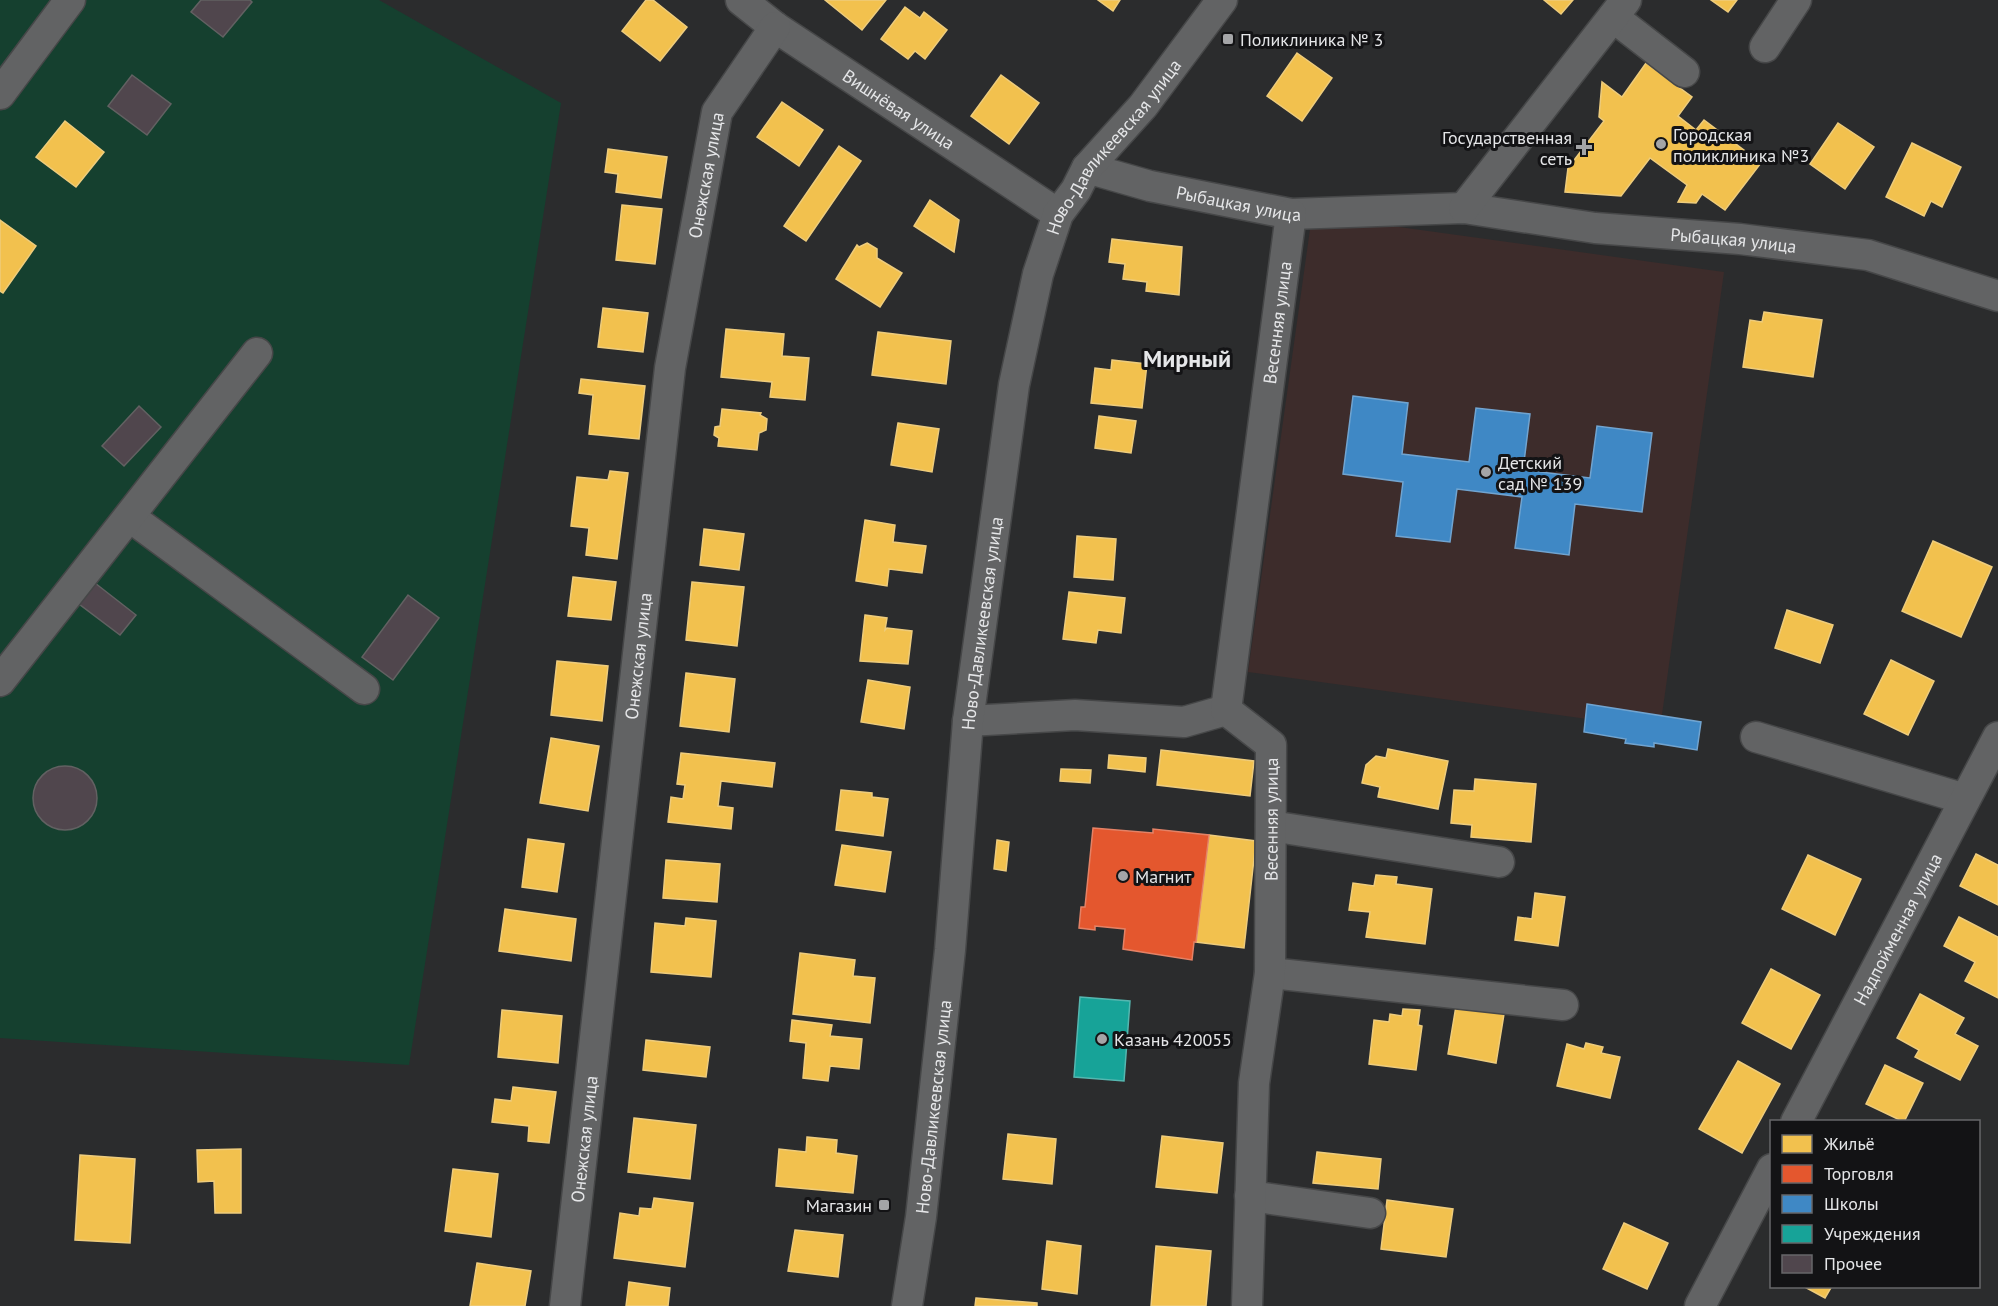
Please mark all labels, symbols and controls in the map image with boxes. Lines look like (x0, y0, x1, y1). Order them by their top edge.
place label: Поликлиника № 3 (1240, 28, 1383, 51)
marker: Поликлиника № 3 (1221, 32, 1235, 46)
street label: Ново-Давликеевская улица (1040, 54, 1186, 238)
street label: Вишнёвая улица (839, 64, 959, 154)
street label: Онежская улица (683, 110, 728, 240)
place label: Городская поликлиника №3 (1673, 123, 1809, 167)
place label: Государственная сеть (1442, 126, 1572, 170)
marker: Городская поликлиника №3 (1654, 137, 1668, 151)
marker: Государственная сеть (1577, 140, 1591, 154)
street label: Рыбацкая улица (1174, 180, 1301, 226)
street label: Рыбацкая улица (1670, 222, 1798, 257)
street label: Весенняя улица (1257, 260, 1296, 385)
district label: Мирный (1143, 343, 1231, 374)
place label: Детский сад № 139 (1498, 451, 1582, 495)
marker: Детский сад № 139 (1479, 465, 1493, 479)
street label: Ново-Давликеевская улица (956, 515, 1007, 731)
street label: Онежская улица (619, 591, 656, 721)
street label: Весенняя улица (1259, 757, 1282, 881)
street label: Надпойменная улица (1848, 849, 1947, 1009)
place label: Магнит (1135, 865, 1192, 888)
marker: Магнит (1116, 869, 1130, 883)
street label: Ново-Давликеевская улица (910, 998, 956, 1215)
place label: Казань 420055 (1114, 1028, 1232, 1051)
marker: Казань 420055 (1095, 1032, 1109, 1046)
street label: Онежская улица (565, 1074, 602, 1204)
legend (1770, 1120, 1980, 1288)
text: Жильё (1823, 1132, 1875, 1155)
text: Торговля (1824, 1162, 1894, 1185)
text: Школы (1824, 1192, 1879, 1215)
place label: Магазин (806, 1194, 872, 1217)
marker: Магазин (877, 1198, 891, 1212)
text: Учреждения (1824, 1222, 1921, 1245)
text: Прочее (1824, 1252, 1882, 1275)

